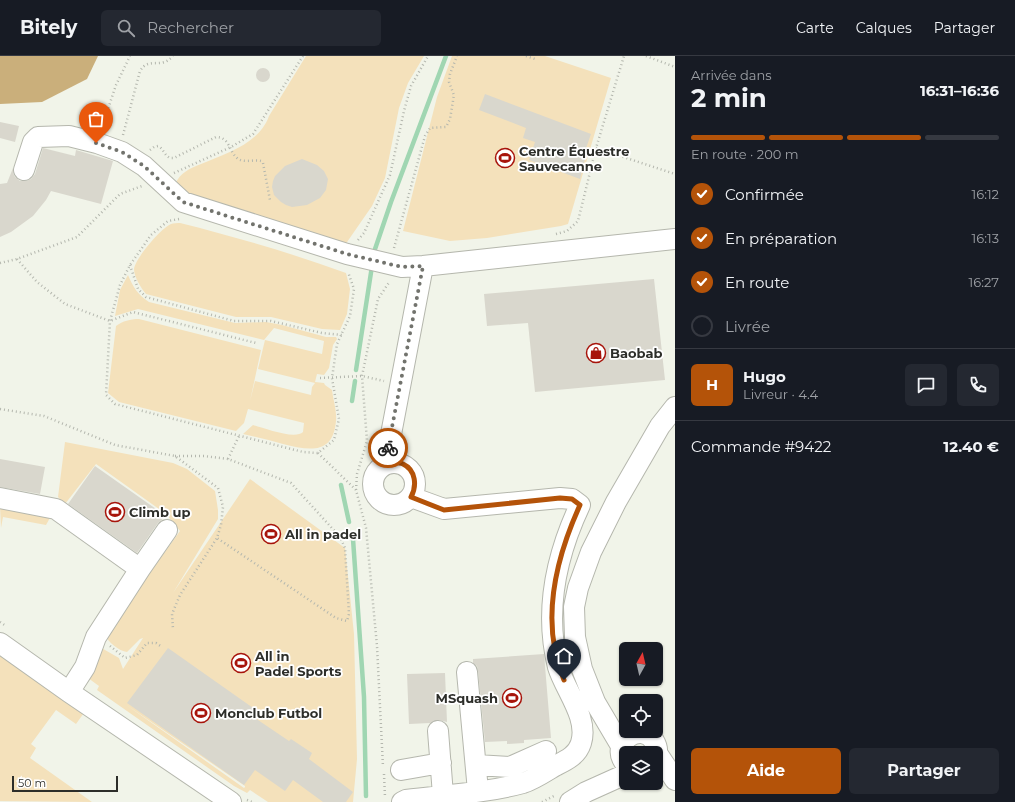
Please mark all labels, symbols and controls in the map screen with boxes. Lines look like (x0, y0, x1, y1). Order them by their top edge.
search box (101, 10, 381, 46)
text: Bitely (20, 16, 77, 39)
icon: search (115, 17, 137, 39)
text: Rechercher (147, 18, 234, 37)
text: Carte (796, 19, 834, 37)
text: Calques (856, 19, 912, 37)
text: Partager (934, 19, 995, 37)
text: Arrivée dans (691, 67, 772, 83)
text: 16:31–16:36 (920, 81, 999, 100)
text: 2 min (691, 82, 767, 114)
pin (79, 102, 113, 143)
icon: bag (85, 108, 107, 130)
place label: Centre Équestre Sauvecanne (519, 143, 629, 174)
text: En route · 200 m (691, 146, 799, 162)
sports icon: Centre Équestre Sauvecanne (494, 147, 516, 169)
icon: check (691, 183, 713, 205)
text: Confirmée (725, 185, 804, 204)
text: 16:12 (972, 186, 999, 202)
icon: check (691, 227, 713, 249)
text: En préparation (725, 229, 837, 248)
text: 16:13 (972, 230, 999, 246)
icon: check (691, 271, 713, 293)
text: En route (725, 273, 789, 292)
text: 16:27 (969, 274, 999, 290)
text: Livrée (725, 317, 770, 336)
shop icon: Baobab (585, 342, 607, 364)
place label: Baobab (610, 345, 662, 361)
button: chat (905, 364, 947, 406)
button: phone (957, 364, 999, 406)
text: Hugo (743, 367, 786, 386)
text: H (706, 375, 718, 394)
text: Livreur · 4.4 (743, 386, 818, 402)
courier (368, 428, 408, 468)
icon: bike (377, 437, 399, 459)
text: Commande #9422 (691, 437, 831, 456)
text: 12.40 € (943, 437, 999, 456)
sports icon: Climb up (104, 501, 126, 523)
place label: Climb up (129, 504, 190, 520)
sports icon: All in padel (260, 523, 282, 545)
place label: All in padel (284, 526, 361, 542)
pin (547, 639, 581, 680)
north arrow (619, 642, 663, 686)
map controls (619, 642, 663, 790)
icon: home (553, 645, 575, 667)
place label: All in Padel Sports (254, 648, 341, 679)
sports icon: All in Padel Sports (230, 652, 252, 674)
sports icon: MSquash (501, 687, 523, 709)
place label: MSquash (435, 690, 498, 706)
button: locate (619, 694, 663, 738)
sports icon: Monclub Futbol (190, 702, 212, 724)
place label: Monclub Futbol (215, 705, 322, 721)
button: layers (619, 746, 663, 790)
button: Aide (691, 748, 841, 794)
button: Partager (849, 748, 999, 794)
scale bar (12, 774, 118, 793)
text: 50 m (18, 776, 46, 790)

